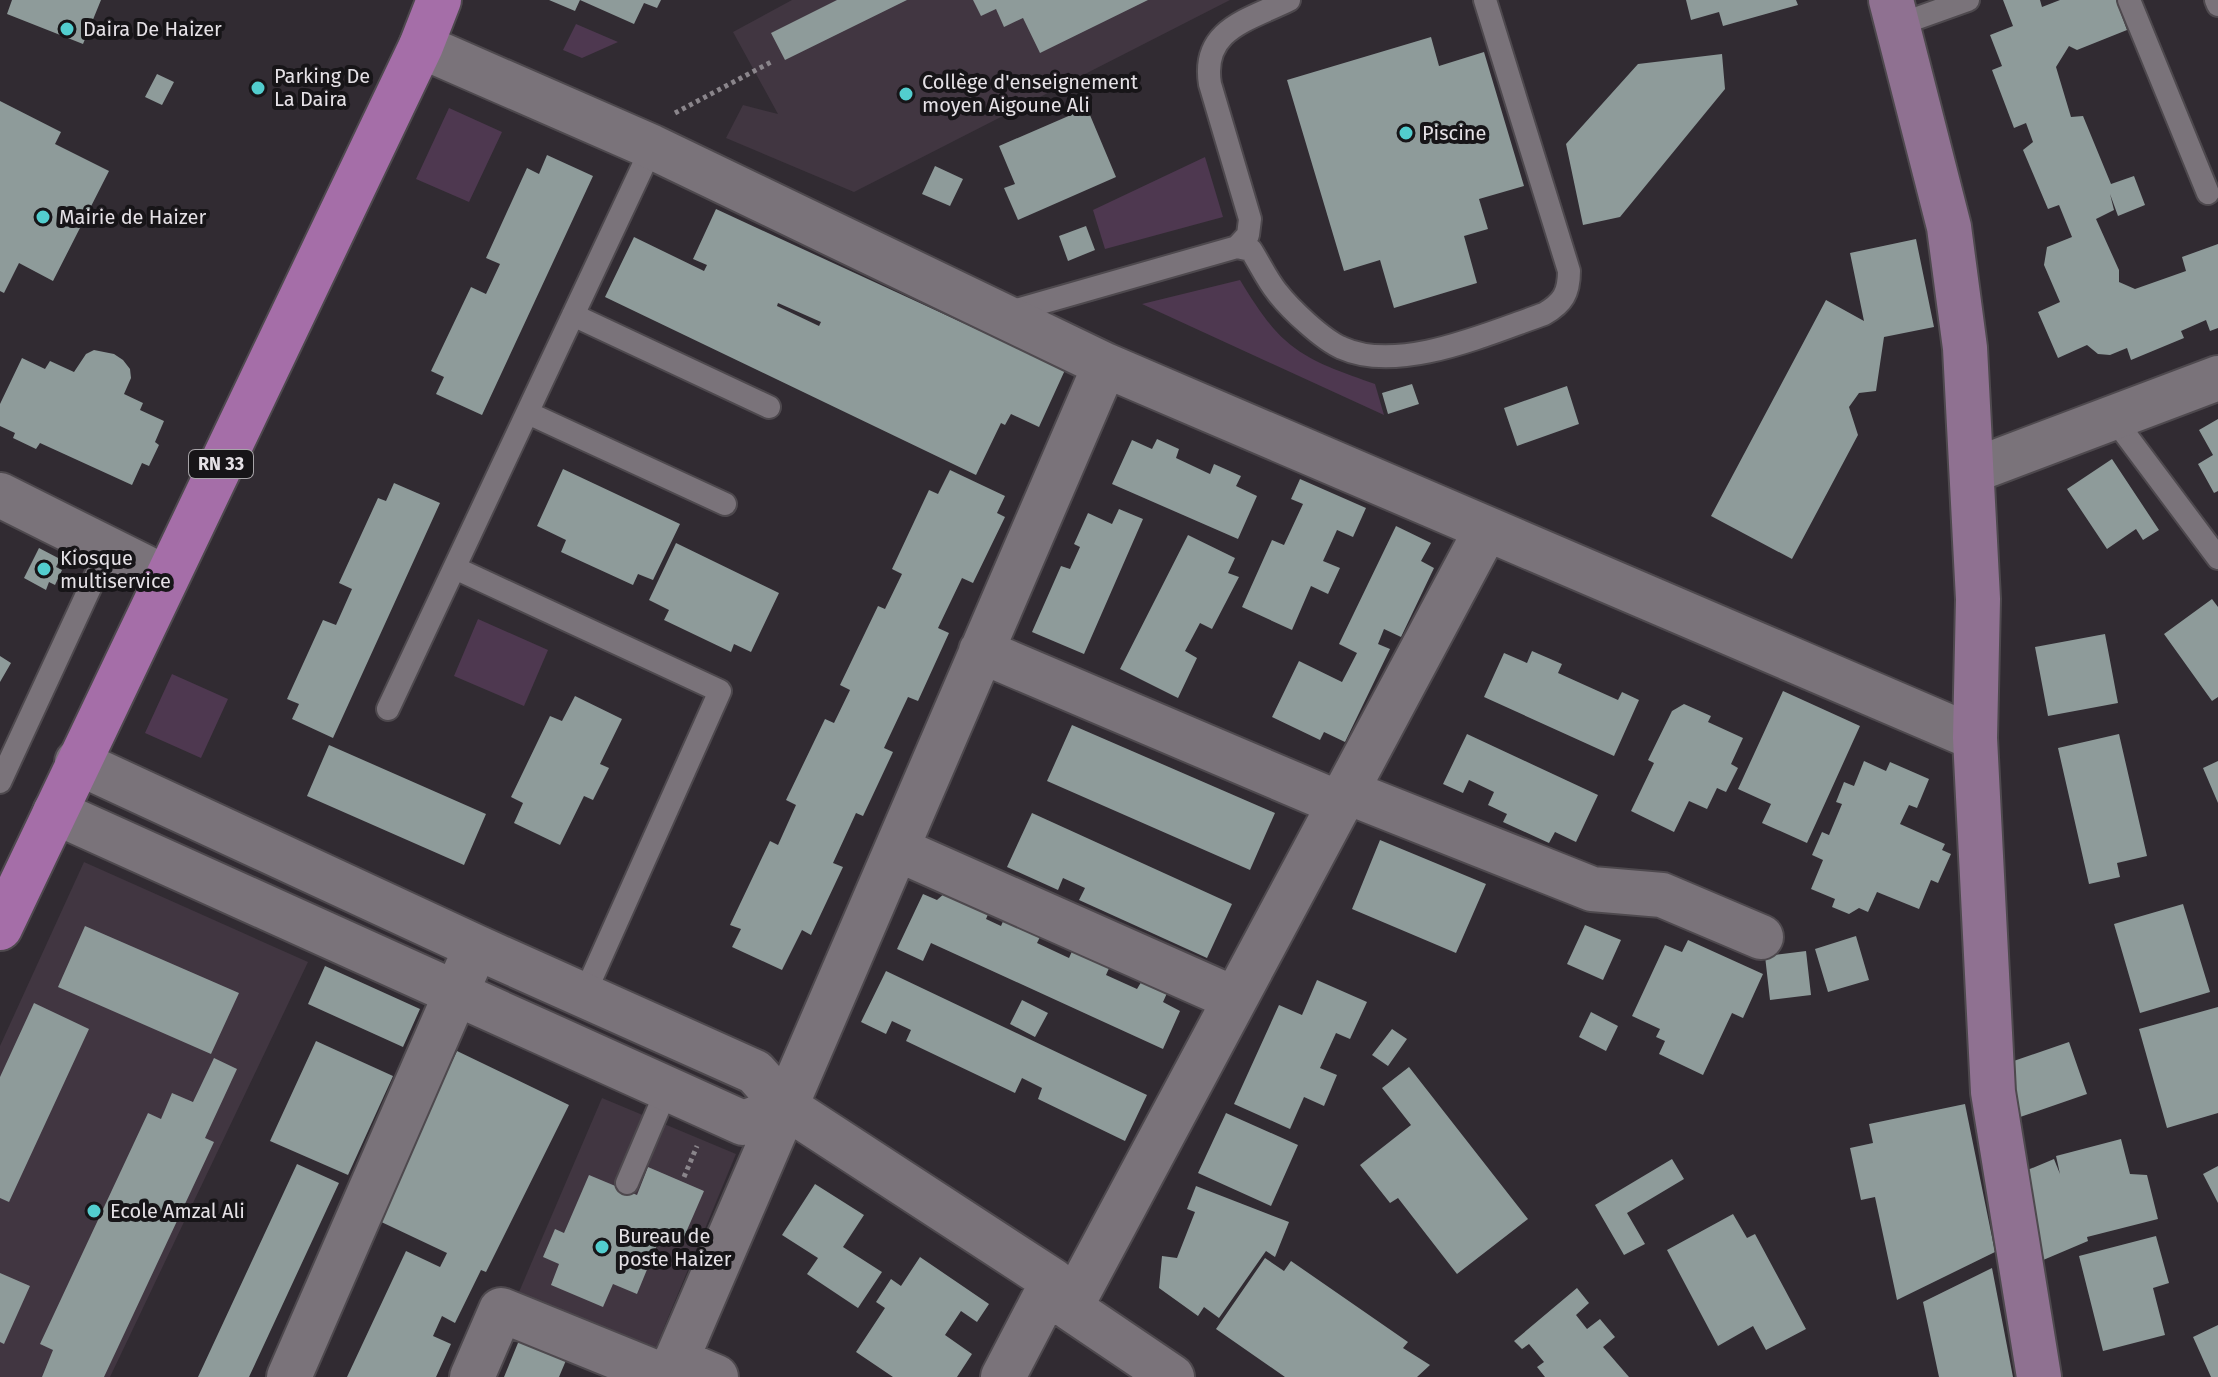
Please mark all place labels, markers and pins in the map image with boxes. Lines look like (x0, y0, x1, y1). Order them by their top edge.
place label: Daira De Haizer (83, 17, 222, 41)
marker: Daira De Haizer (58, 20, 76, 38)
place label: Parking De La Daira (274, 64, 370, 111)
place label: Collège d'enseignement moyen Aigoune Ali (922, 70, 1139, 117)
marker: Parking De La Daira (249, 79, 267, 97)
marker: Collège d'enseignement moyen Aigoune Ali (897, 85, 915, 103)
place label: Piscine (1422, 121, 1486, 145)
marker: Piscine (1397, 124, 1415, 142)
place label: Mairie de Haizer (59, 205, 206, 229)
marker: Mairie de Haizer (34, 208, 52, 226)
place label: Kiosque multiservice (60, 546, 171, 593)
marker: Kiosque multiservice (35, 560, 53, 578)
place label: Ecole Amzal Ali (110, 1199, 245, 1223)
marker: Ecole Amzal Ali (85, 1202, 103, 1220)
place label: Bureau de poste Haizer (618, 1224, 732, 1271)
marker: Bureau de poste Haizer (593, 1238, 611, 1256)

